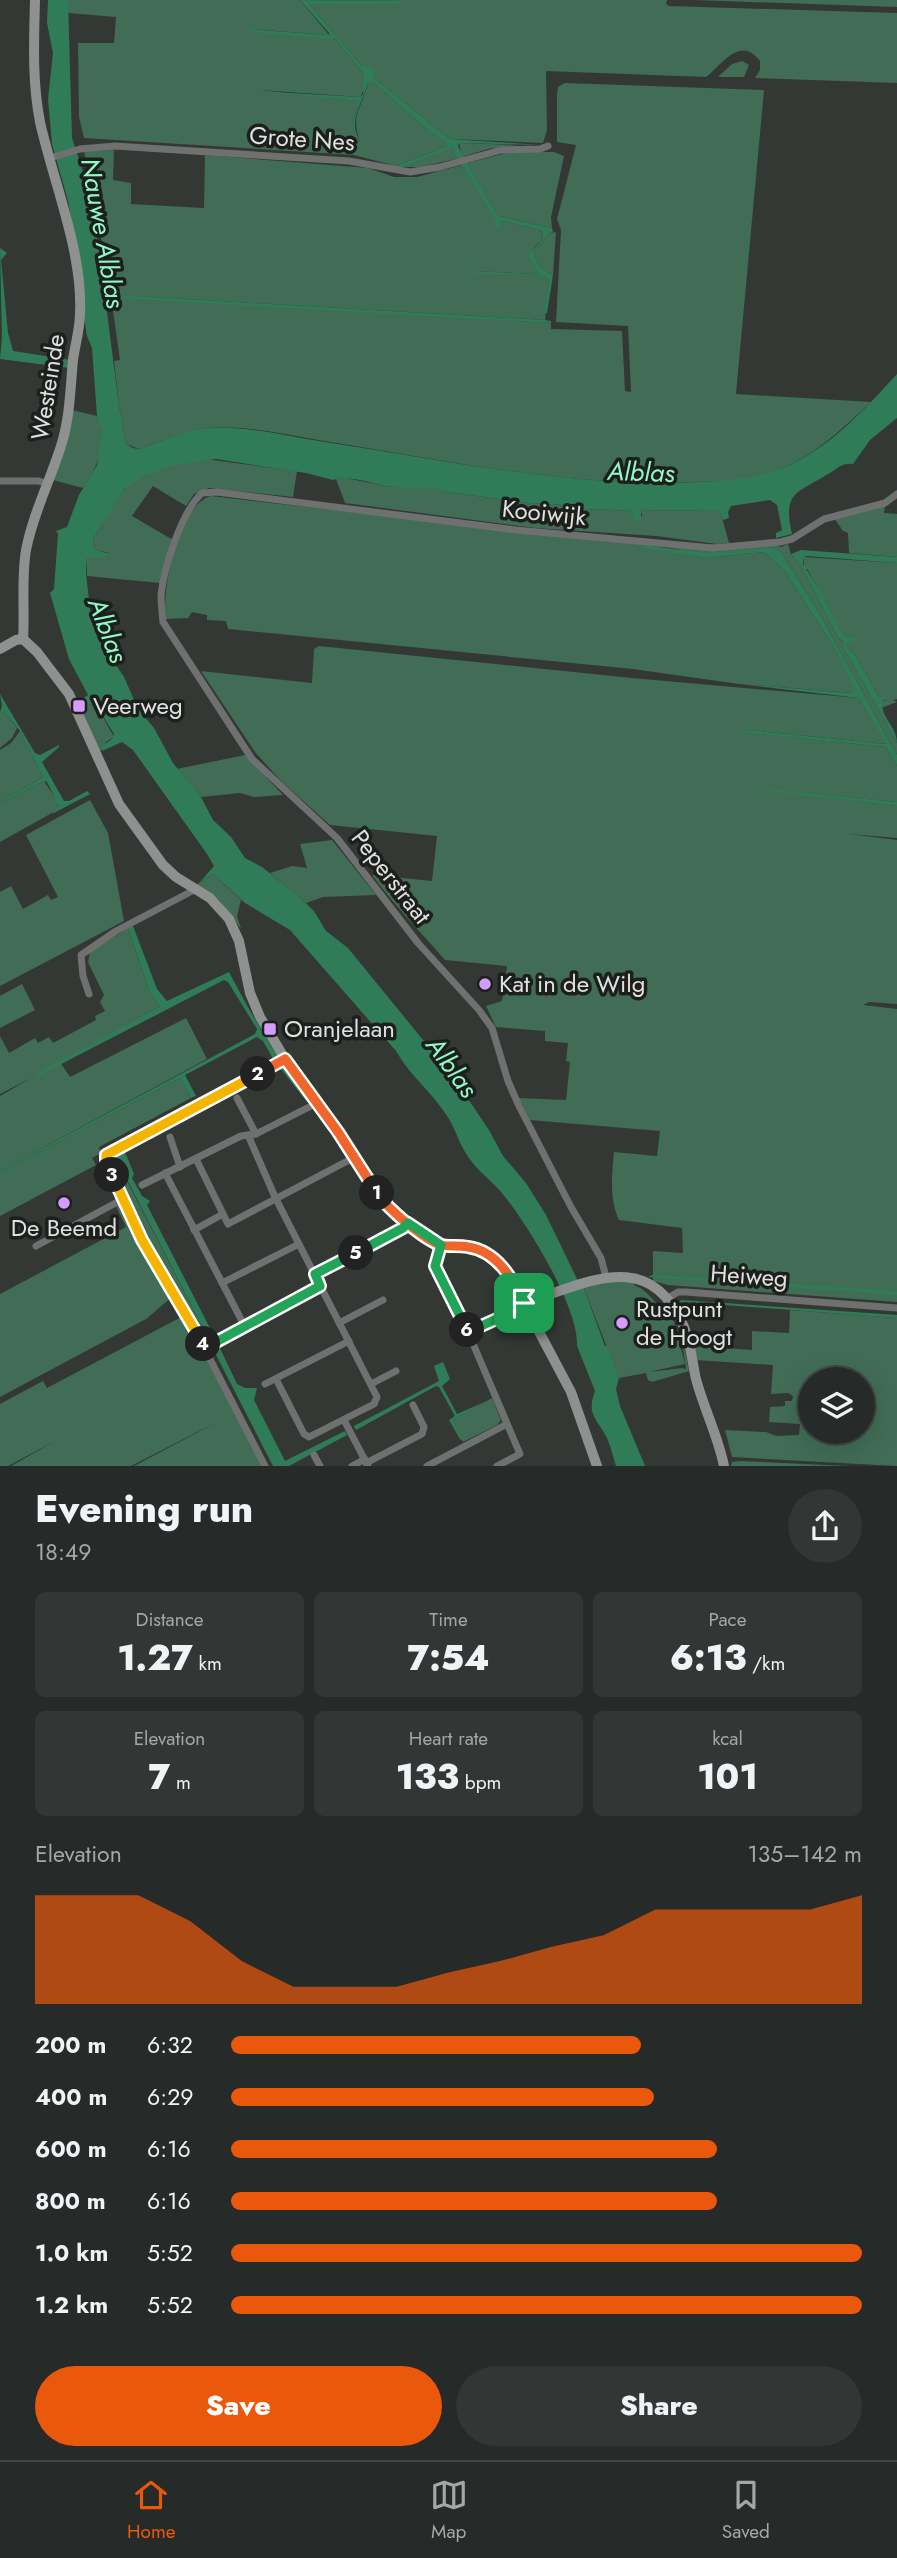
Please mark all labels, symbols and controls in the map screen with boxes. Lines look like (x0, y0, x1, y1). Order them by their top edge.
street label: Grote Nes (248, 117, 356, 160)
water label: Nauwe Alblas (71, 155, 135, 312)
street label: Westeinde (22, 331, 73, 442)
water label: Alblas (606, 452, 676, 492)
street label: Kooiwijk (500, 491, 588, 534)
water label: Alblas (78, 591, 138, 669)
place label: Veerweg (93, 688, 183, 723)
marker: Veerweg (71, 698, 87, 714)
street label: Peperstraat (343, 822, 440, 932)
place label: Kat in de Wilg (499, 966, 646, 1001)
marker: Kat in de Wilg (477, 976, 493, 992)
place label: Oranjelaan (284, 1011, 395, 1046)
marker: Oranjelaan (262, 1021, 278, 1037)
water label: Alblas (416, 1028, 488, 1106)
pin: 2 (240, 1056, 276, 1092)
text: 2 (251, 1060, 264, 1087)
pin: 3 (94, 1158, 130, 1192)
text: 3 (106, 1161, 117, 1188)
pin: 1 (360, 1176, 394, 1210)
text: 1 (372, 1179, 381, 1206)
marker: De Beemd (56, 1195, 72, 1211)
place label: De Beemd (11, 1210, 117, 1245)
pin: 5 (338, 1236, 374, 1270)
text: 5 (349, 1239, 362, 1266)
street label: Heiweg (709, 1255, 789, 1296)
pin (494, 1273, 554, 1333)
icon: arrive (505, 1284, 543, 1322)
place label: Rustpunt de Hoogt (636, 1291, 732, 1354)
pin: 6 (449, 1312, 484, 1348)
marker: Rustpunt de Hoogt (614, 1315, 630, 1331)
text: 6 (460, 1316, 473, 1343)
pin: 4 (186, 1326, 220, 1362)
text: 4 (196, 1330, 209, 1357)
map controls (798, 1367, 875, 1444)
button: layers (798, 1367, 875, 1444)
text: Evening run (35, 1481, 253, 1536)
button: share (788, 1489, 862, 1563)
text: 18:49 (35, 1535, 91, 1569)
text: Distance (135, 1606, 204, 1633)
text: Time (429, 1606, 468, 1633)
text: Pace (709, 1606, 746, 1633)
text: 1.27 (117, 1633, 193, 1683)
text: 7:54 (407, 1633, 490, 1683)
text: 6:13 (670, 1633, 747, 1683)
text: km (193, 1650, 222, 1677)
text: /km (747, 1650, 785, 1677)
text: Elevation (134, 1725, 205, 1752)
text: Heart rate (409, 1725, 488, 1752)
text: kcal (712, 1725, 743, 1752)
text: 7 (148, 1752, 170, 1802)
text: 133 (396, 1752, 459, 1802)
text: 101 (697, 1752, 758, 1802)
text: m (170, 1769, 191, 1796)
text: bpm (459, 1769, 501, 1796)
text: Elevation (35, 1837, 122, 1871)
text: 135–142 m (747, 1837, 862, 1871)
text: 200 m (35, 2028, 106, 2062)
text: 6:32 (147, 2028, 193, 2062)
text: 400 m (35, 2080, 107, 2114)
text: 6:29 (147, 2080, 193, 2114)
text: 600 m (35, 2132, 107, 2166)
text: 6:16 (147, 2132, 191, 2166)
text: 800 m (35, 2184, 106, 2218)
text: 6:16 (147, 2184, 191, 2218)
text: 1.0 km (35, 2236, 108, 2270)
text: 5:52 (147, 2236, 193, 2270)
text: 1.2 km (35, 2288, 108, 2322)
text: 5:52 (147, 2288, 193, 2322)
button: Save (35, 2366, 442, 2446)
button: Share (456, 2366, 862, 2446)
tab: Home (127, 2476, 176, 2545)
tab: Map (430, 2476, 468, 2545)
tab: Saved (722, 2476, 770, 2545)

